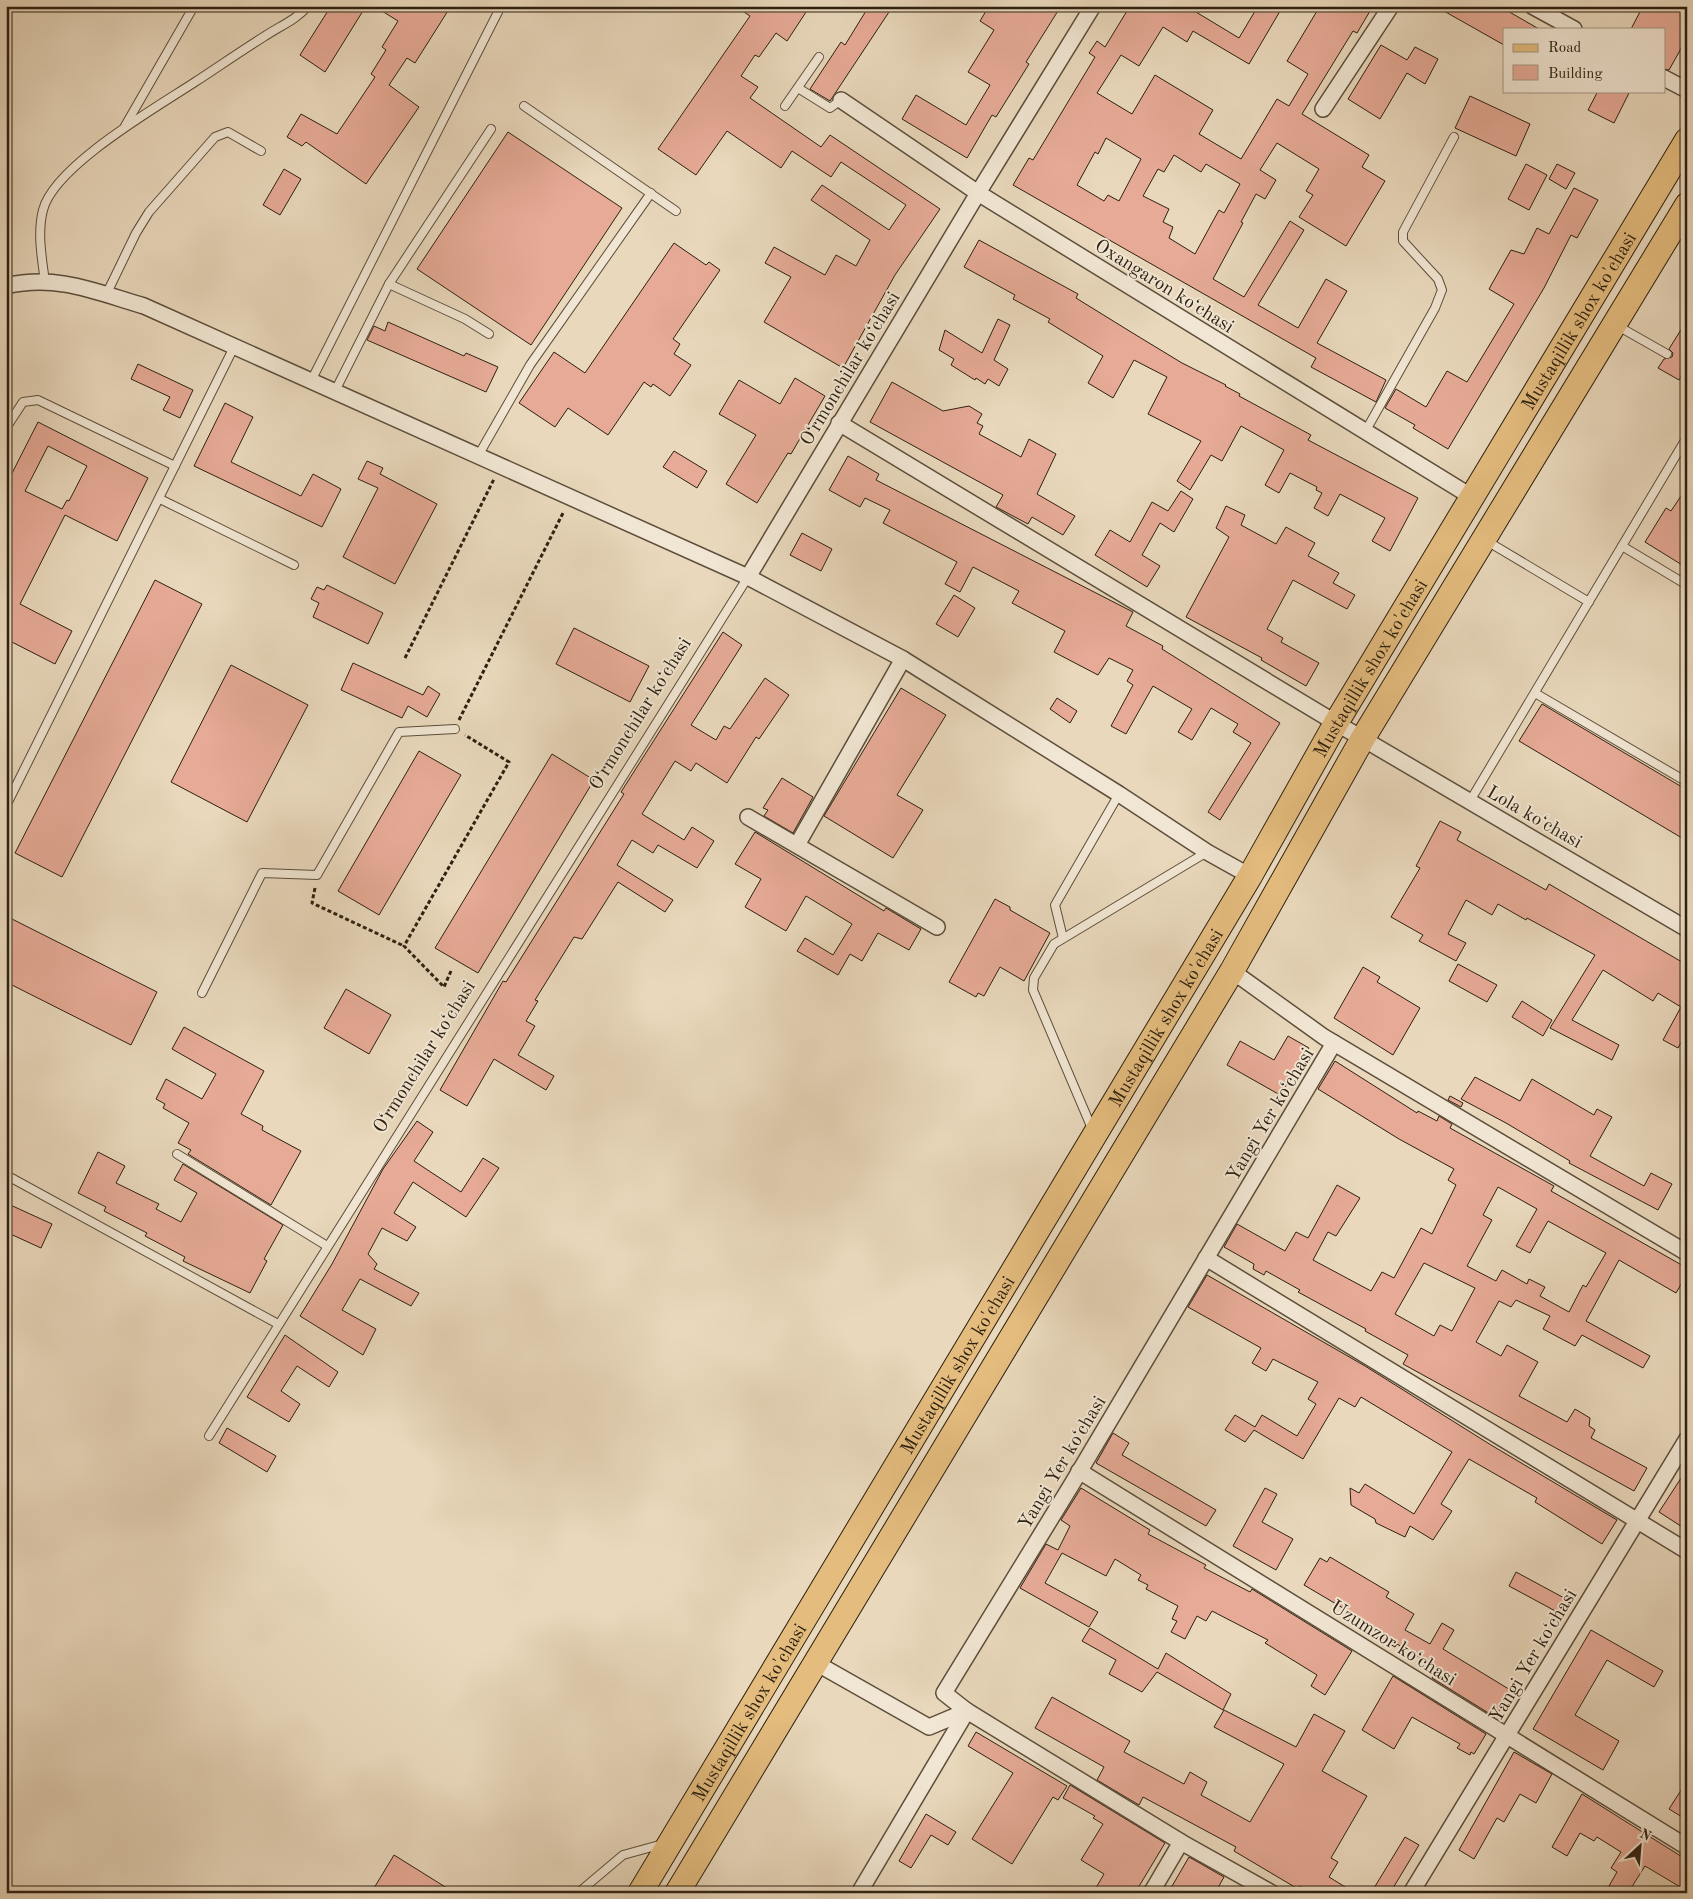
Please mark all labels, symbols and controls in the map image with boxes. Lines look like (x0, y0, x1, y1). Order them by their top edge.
legend (1503, 28, 1666, 92)
text: Road (1548, 41, 1582, 56)
text: Building (1548, 67, 1603, 82)
street label: Mustaqillik shox ko'chasi (1520, 230, 1641, 414)
street label: Oxangaron koʻchasi (1091, 237, 1236, 338)
street label: Oʻrmonchilar koʻchasi (798, 289, 904, 449)
street label: Mustaqillik shox ko'chasi (1312, 577, 1432, 761)
street label: Oʻrmonchilar koʻchasi (587, 635, 696, 794)
street label: Lola koʻchasi (1483, 783, 1585, 853)
street label: Mustaqillik shox ko'chasi (1107, 926, 1228, 1111)
street label: Oʻrmonchilar koʻchasi (371, 978, 480, 1137)
street label: Yangi Yer koʻchasi (1224, 1045, 1318, 1185)
street label: Mustaqillik shox ko'chasi (898, 1274, 1020, 1458)
street label: Yangi Yer koʻchasi (1016, 1393, 1110, 1533)
street label: Yangi Yer koʻchasi (1487, 1586, 1581, 1726)
street label: Uzumzor koʻchasi (1327, 1598, 1459, 1690)
street label: Mustaqillik shox ko'chasi (690, 1621, 811, 1806)
north arrow (1616, 1822, 1666, 1872)
text: N (1637, 1827, 1653, 1844)

